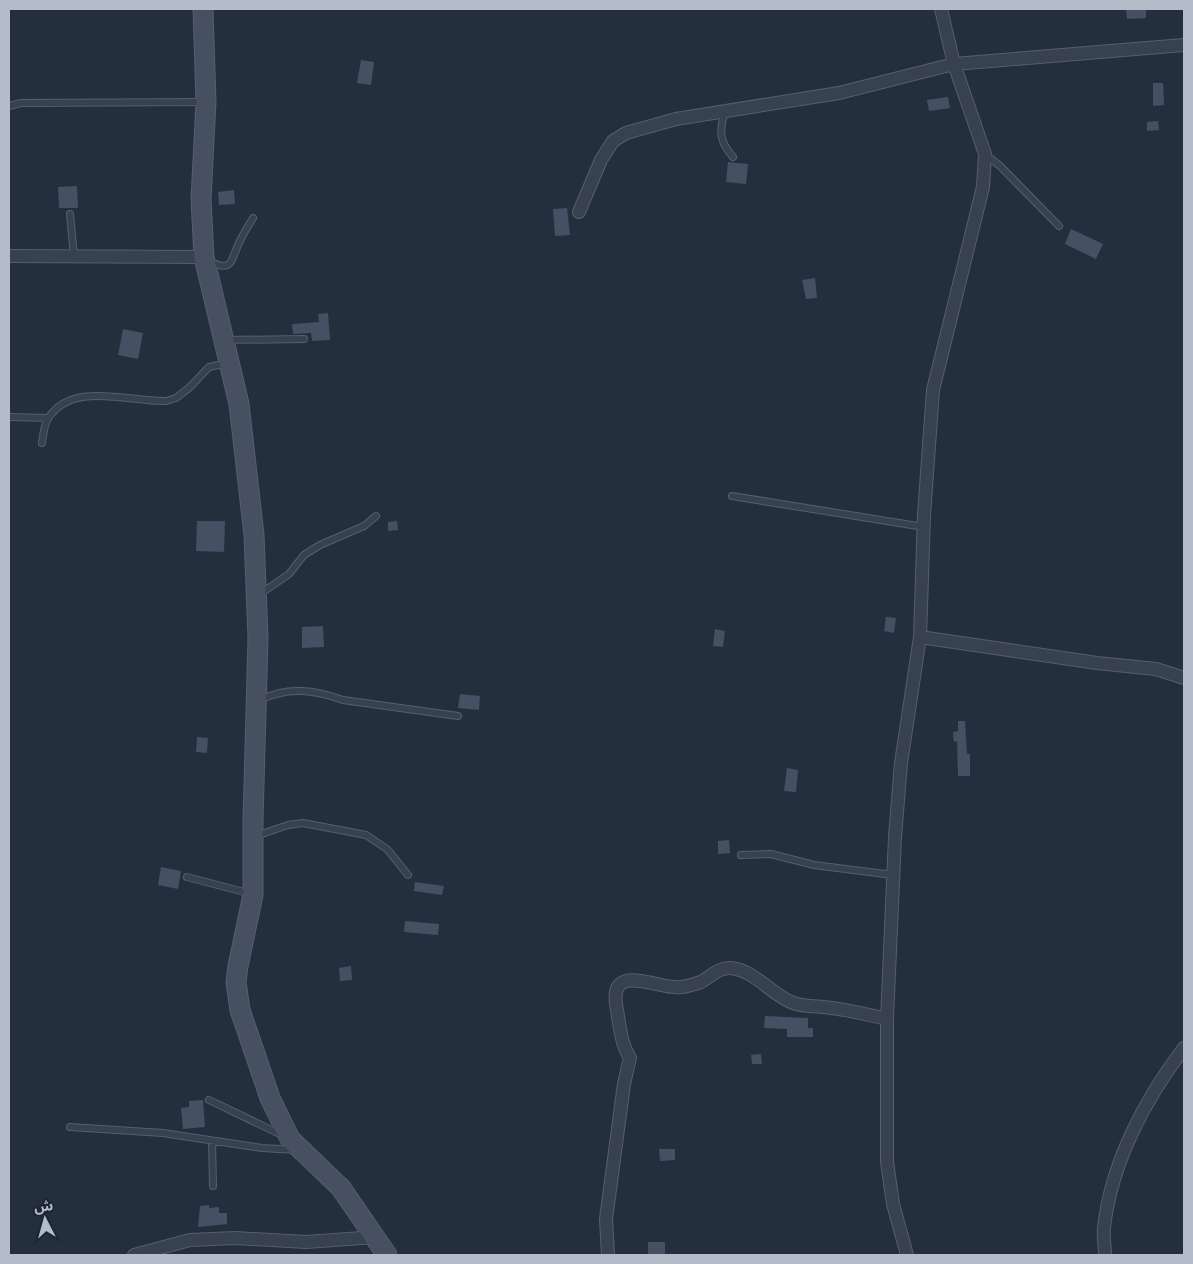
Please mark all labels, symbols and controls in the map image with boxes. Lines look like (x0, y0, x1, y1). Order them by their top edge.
north arrow (20, 1194, 70, 1244)
text: ش (33, 1197, 54, 1215)

